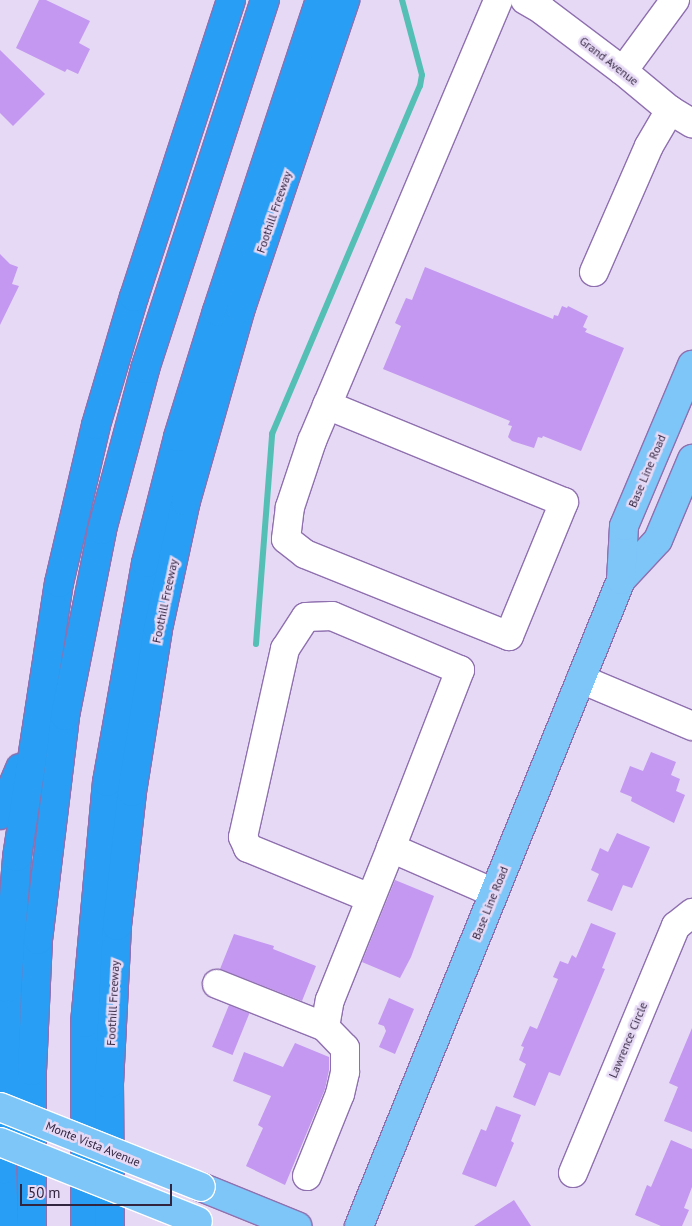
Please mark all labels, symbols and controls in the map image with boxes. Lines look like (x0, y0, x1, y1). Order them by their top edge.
street label: Grand Avenue (577, 33, 641, 89)
street label: Foothill Freeway (253, 169, 295, 255)
street label: Base Line Road (625, 432, 669, 510)
street label: Foothill Freeway (149, 558, 181, 644)
street label: Base Line Road (469, 864, 511, 942)
street label: Foothill Freeway (104, 960, 122, 1046)
street label: Lawrence Circle (606, 1000, 650, 1080)
street label: Monte Vista Avenue (43, 1118, 143, 1170)
scale bar (22, 1174, 175, 1206)
text: 50 m (28, 1183, 61, 1202)

